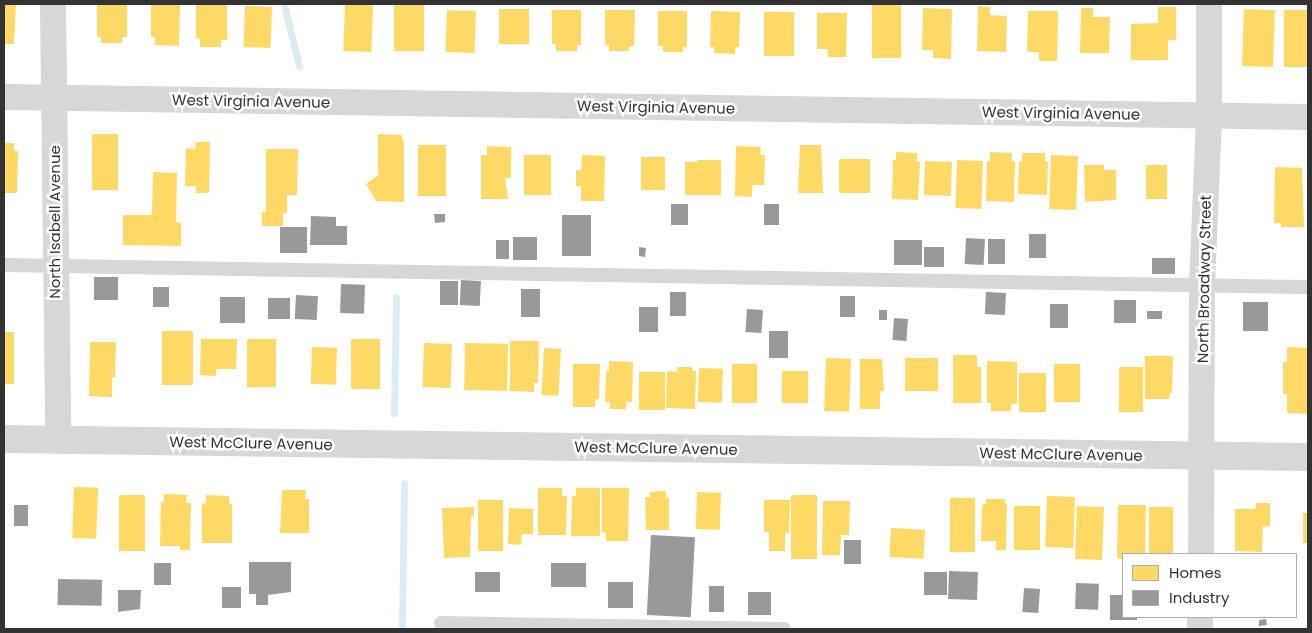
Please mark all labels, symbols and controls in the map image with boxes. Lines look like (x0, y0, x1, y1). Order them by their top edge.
street label: West Virginia Avenue (172, 91, 330, 111)
street label: West Virginia Avenue (577, 97, 735, 117)
street label: West Virginia Avenue (982, 103, 1140, 123)
street label: North Isabell Avenue (46, 145, 64, 299)
street label: North Broadway Street (1194, 195, 1214, 363)
street label: West McClure Avenue (169, 433, 333, 453)
street label: West McClure Avenue (574, 438, 738, 458)
street label: West McClure Avenue (979, 444, 1143, 464)
legend (1122, 553, 1297, 618)
text: Homes (1169, 562, 1222, 583)
text: Industry (1169, 587, 1229, 608)

